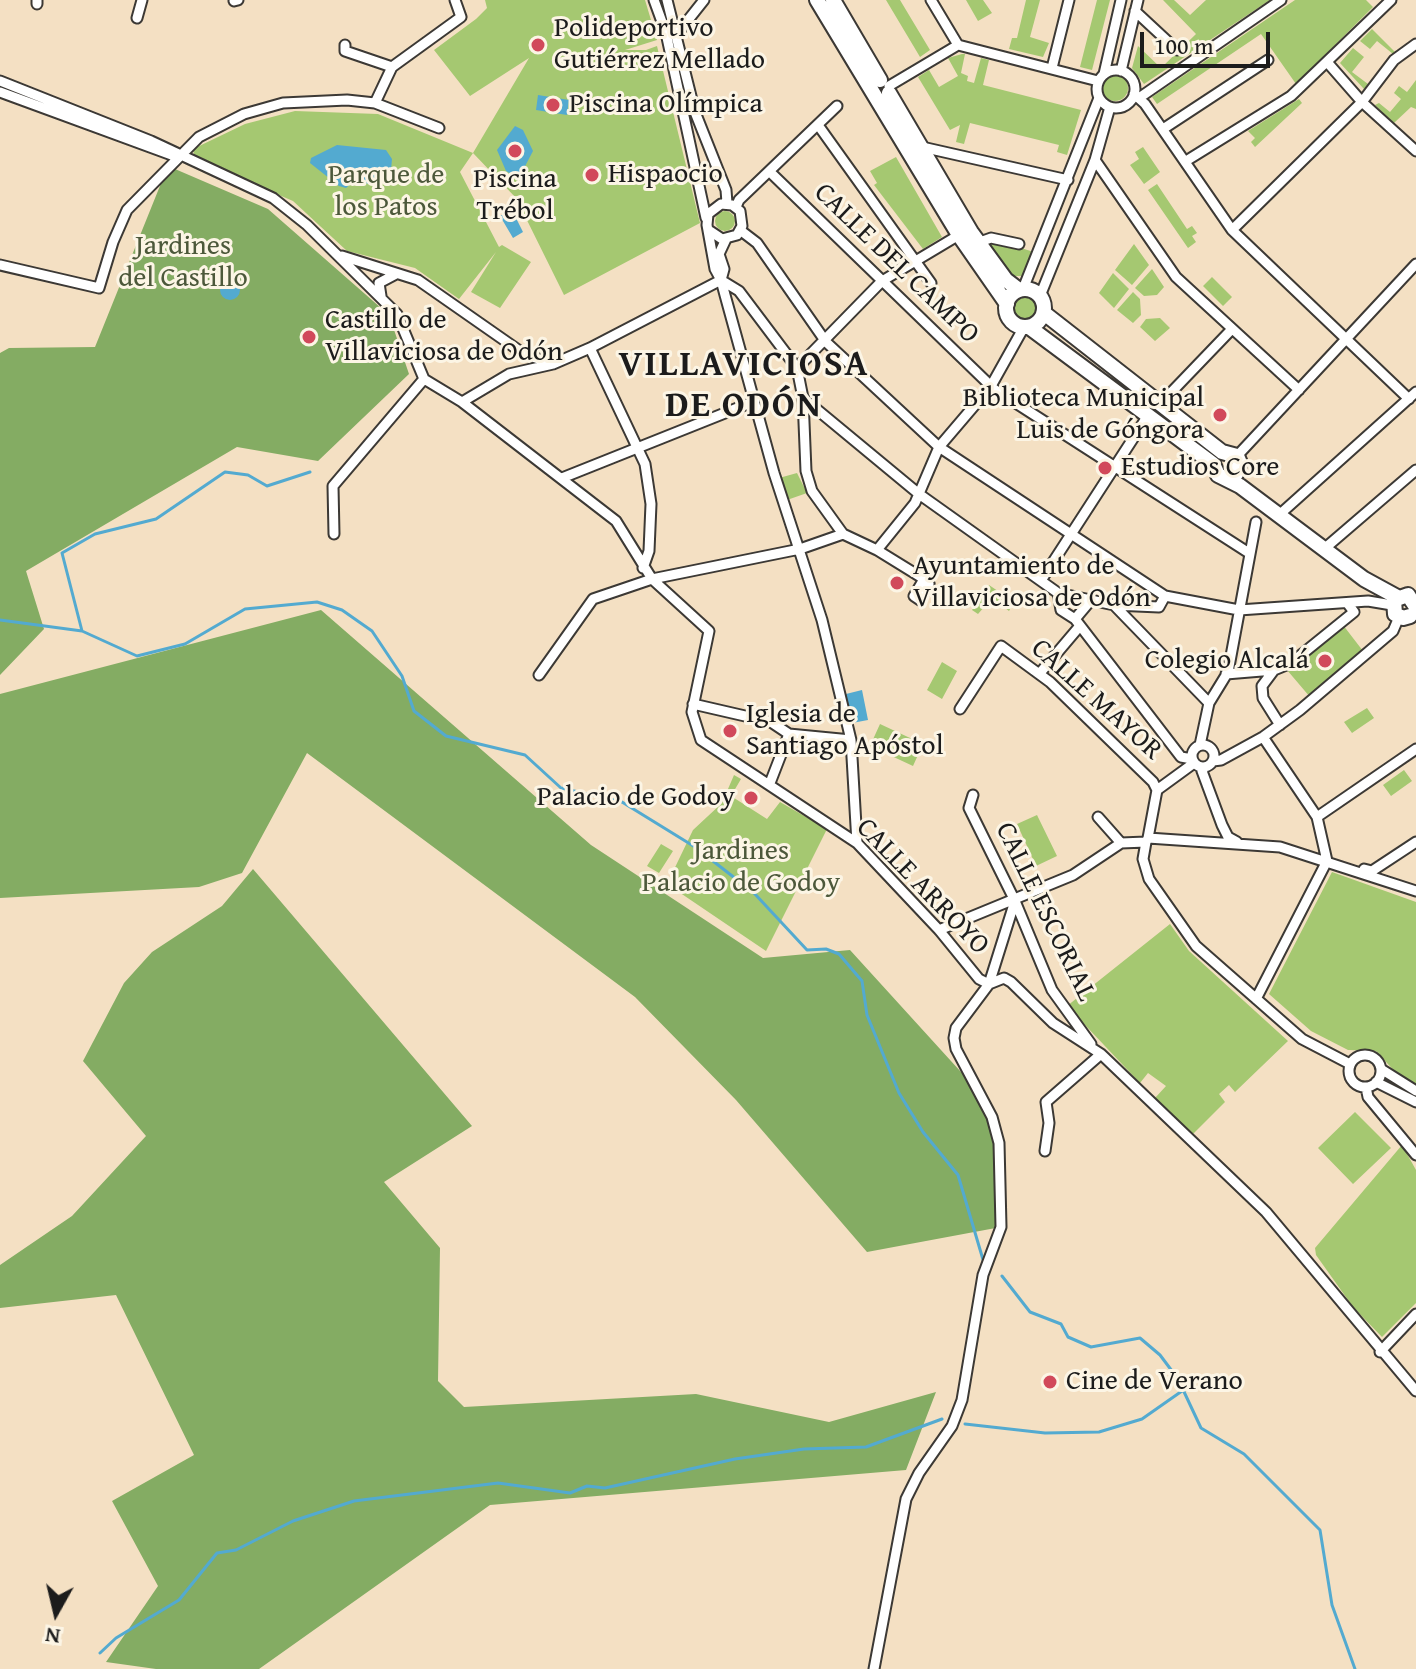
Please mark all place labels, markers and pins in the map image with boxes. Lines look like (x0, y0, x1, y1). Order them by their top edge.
place label: Polideportivo Gutiérrez Mellado (554, 12, 765, 78)
marker: Polideportivo Gutiérrez Mellado (529, 36, 547, 54)
place label: Piscina Olímpica (569, 88, 763, 122)
marker: Piscina Olímpica (544, 96, 562, 114)
marker: Piscina Trébol (506, 142, 524, 160)
place label: Hispaocio (608, 158, 723, 192)
place label: Piscina Trébol (473, 163, 557, 229)
marker: Hispaocio (583, 166, 601, 184)
place label: Castillo de Villaviciosa de Odón (325, 304, 563, 370)
marker: Castillo de Villaviciosa de Odón (300, 328, 318, 346)
place label: Biblioteca Municipal Luis de Góngora (963, 382, 1204, 448)
marker: Biblioteca Municipal Luis de Góngora (1211, 406, 1229, 424)
place label: Estudios Core (1121, 451, 1279, 485)
marker: Estudios Core (1096, 459, 1114, 477)
place label: Ayuntamiento de Villaviciosa de Odón (913, 550, 1151, 616)
marker: Ayuntamiento de Villaviciosa de Odón (888, 574, 906, 592)
place label: Colegio Alcalá (1145, 644, 1309, 678)
marker: Colegio Alcalá (1316, 652, 1334, 670)
place label: Iglesia de Santiago Apóstol (746, 698, 944, 764)
marker: Iglesia de Santiago Apóstol (721, 722, 739, 740)
place label: Palacio de Godoy (537, 781, 735, 815)
marker: Palacio de Godoy (742, 789, 760, 807)
place label: Cine de Verano (1066, 1365, 1243, 1399)
marker: Cine de Verano (1041, 1373, 1059, 1391)

